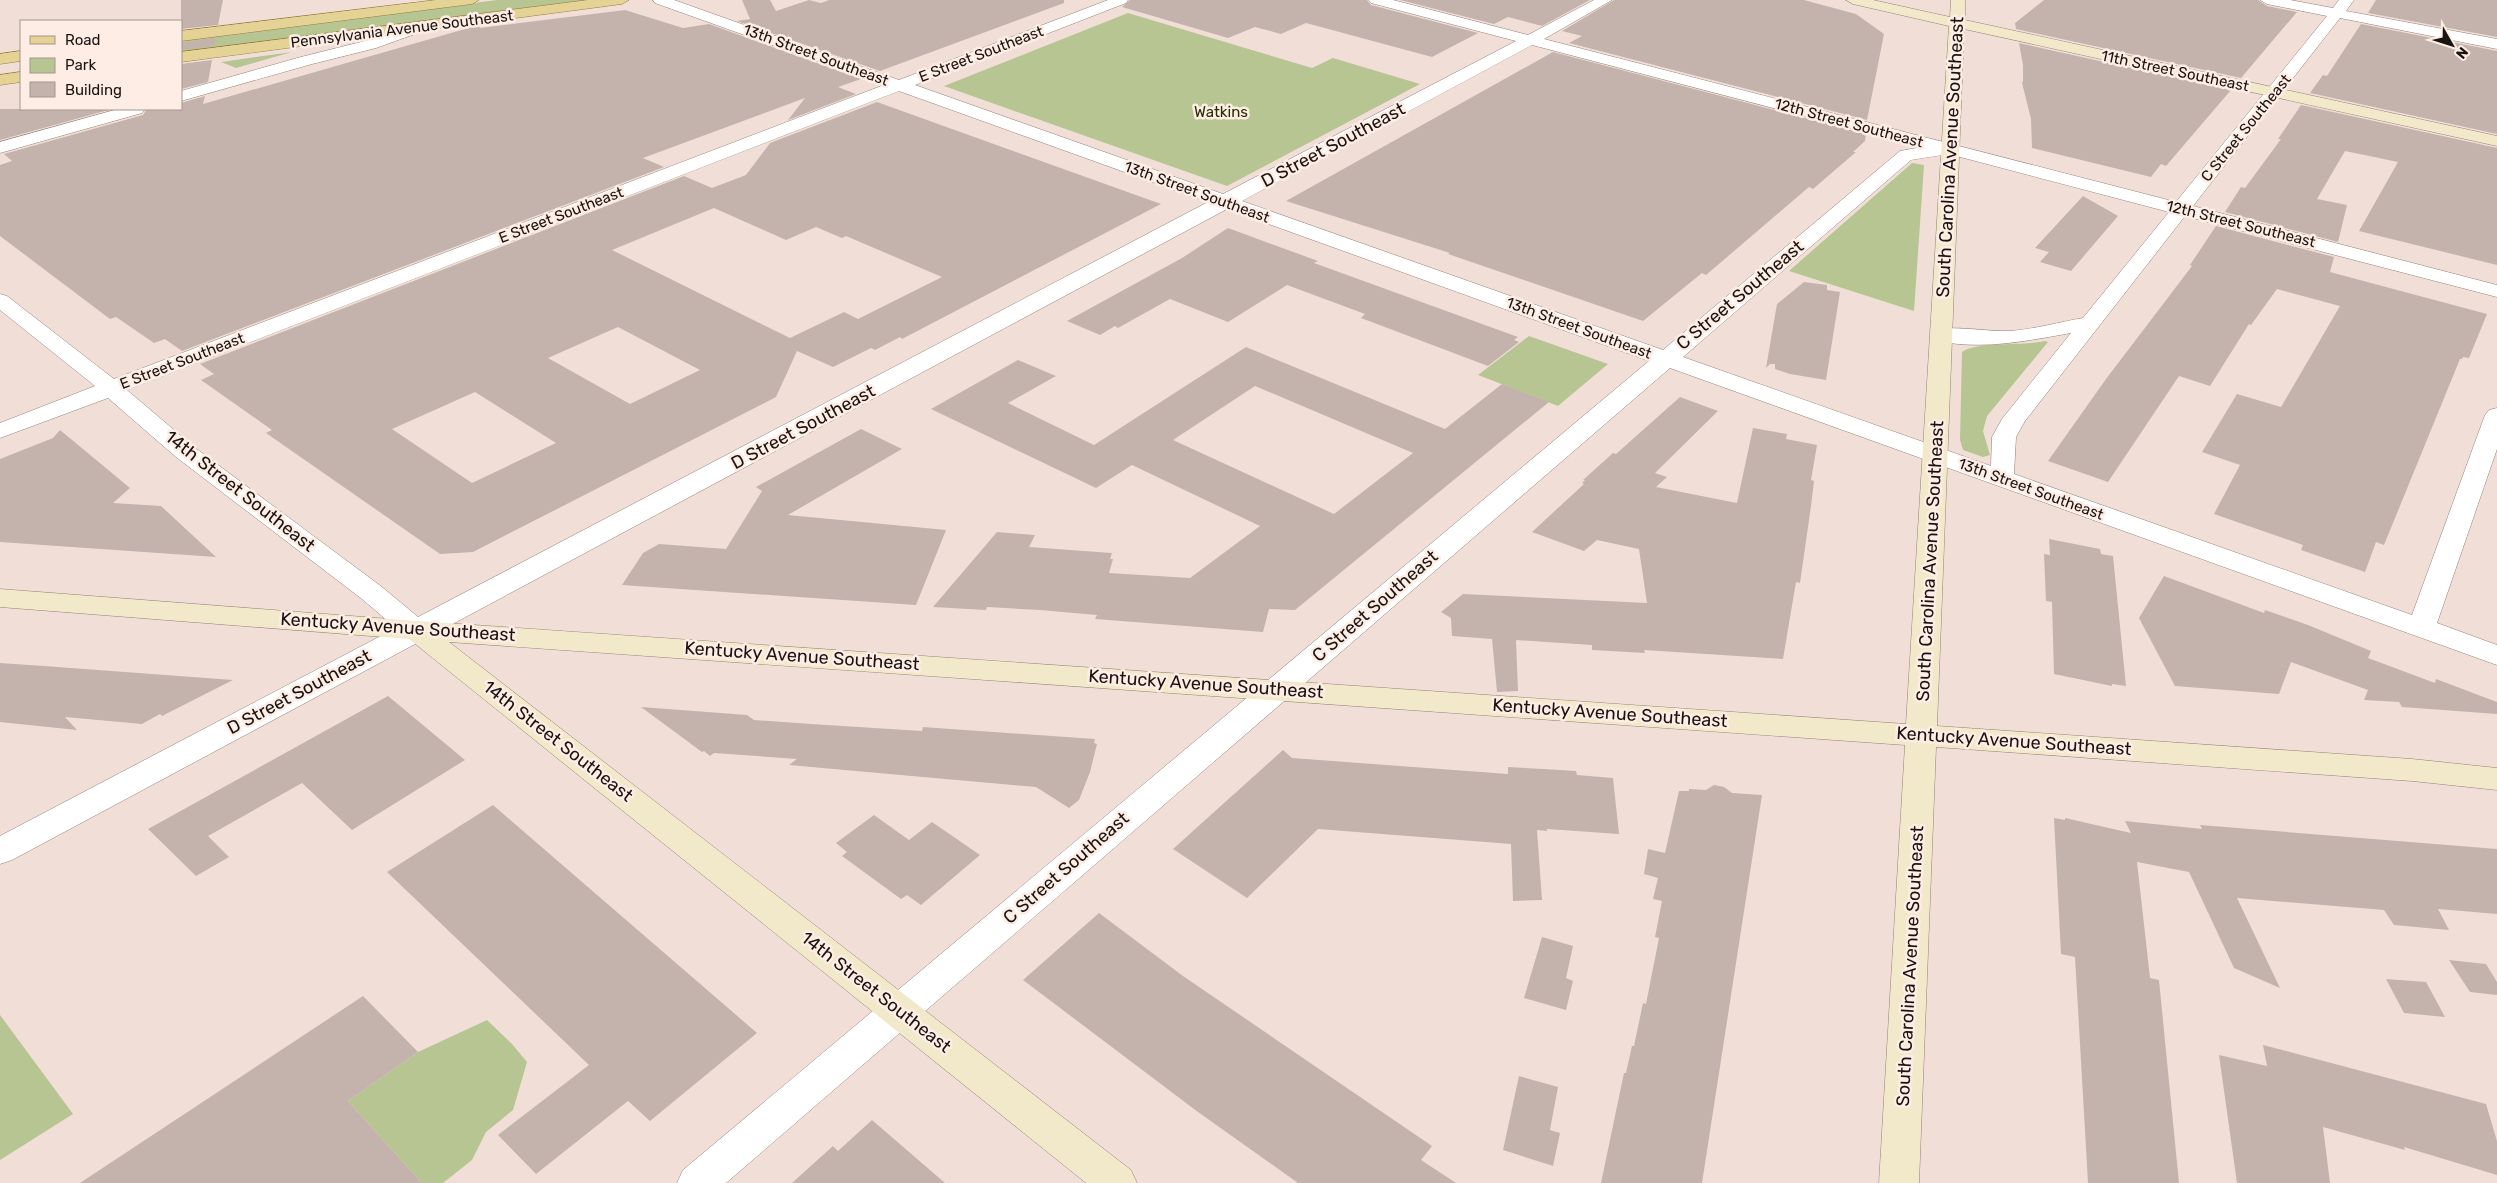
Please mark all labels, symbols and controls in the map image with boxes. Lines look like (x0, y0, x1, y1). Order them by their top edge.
street label: Pennsylvania Avenue Southeast (290, 6, 515, 52)
street label: South Carolina Avenue Southeast (1932, 16, 1968, 298)
legend (20, 20, 182, 110)
street label: 13th Street Southeast (741, 20, 891, 90)
north arrow (2427, 20, 2477, 70)
street label: E Street Southeast (916, 22, 1046, 86)
text: Road (65, 31, 101, 49)
text: N (2452, 44, 2471, 62)
street label: 11th Street Southeast (2099, 47, 2251, 95)
text: Park (65, 56, 96, 74)
street label: C Street Southeast (2197, 71, 2295, 185)
text: Building (65, 81, 122, 99)
street label: 12th Street Southeast (1773, 94, 1925, 152)
street label: D Street Southeast (1257, 98, 1409, 192)
park label: Watkins (1194, 103, 1248, 121)
street label: 13th Street Southeast (1122, 157, 1272, 227)
street label: E Street Southeast (496, 183, 626, 247)
street label: 12th Street Southeast (2165, 197, 2318, 251)
street label: C Street Southeast (1672, 235, 1808, 355)
street label: 13th Street Southeast (1504, 293, 1654, 363)
street label: E Street Southeast (117, 329, 247, 393)
street label: D Street Southeast (727, 380, 879, 474)
street label: South Carolina Avenue Southeast (1912, 420, 1948, 702)
street label: 14th Street Southeast (161, 426, 319, 556)
street label: 13th Street Southeast (1956, 454, 2106, 524)
street label: C Street Southeast (1308, 545, 1442, 667)
street label: Kentucky Avenue Southeast (280, 608, 516, 646)
street label: Kentucky Avenue Southeast (684, 637, 920, 675)
street label: D Street Southeast (223, 645, 375, 739)
street label: Kentucky Avenue Southeast (1088, 665, 1324, 703)
street label: 14th Street Southeast (479, 676, 637, 806)
street label: Kentucky Avenue Southeast (1492, 694, 1728, 732)
street label: Kentucky Avenue Southeast (1896, 722, 2132, 760)
street label: C Street Southeast (999, 807, 1133, 929)
street label: South Carolina Avenue Southeast (1892, 825, 1928, 1107)
street label: 14th Street Southeast (797, 927, 955, 1057)

